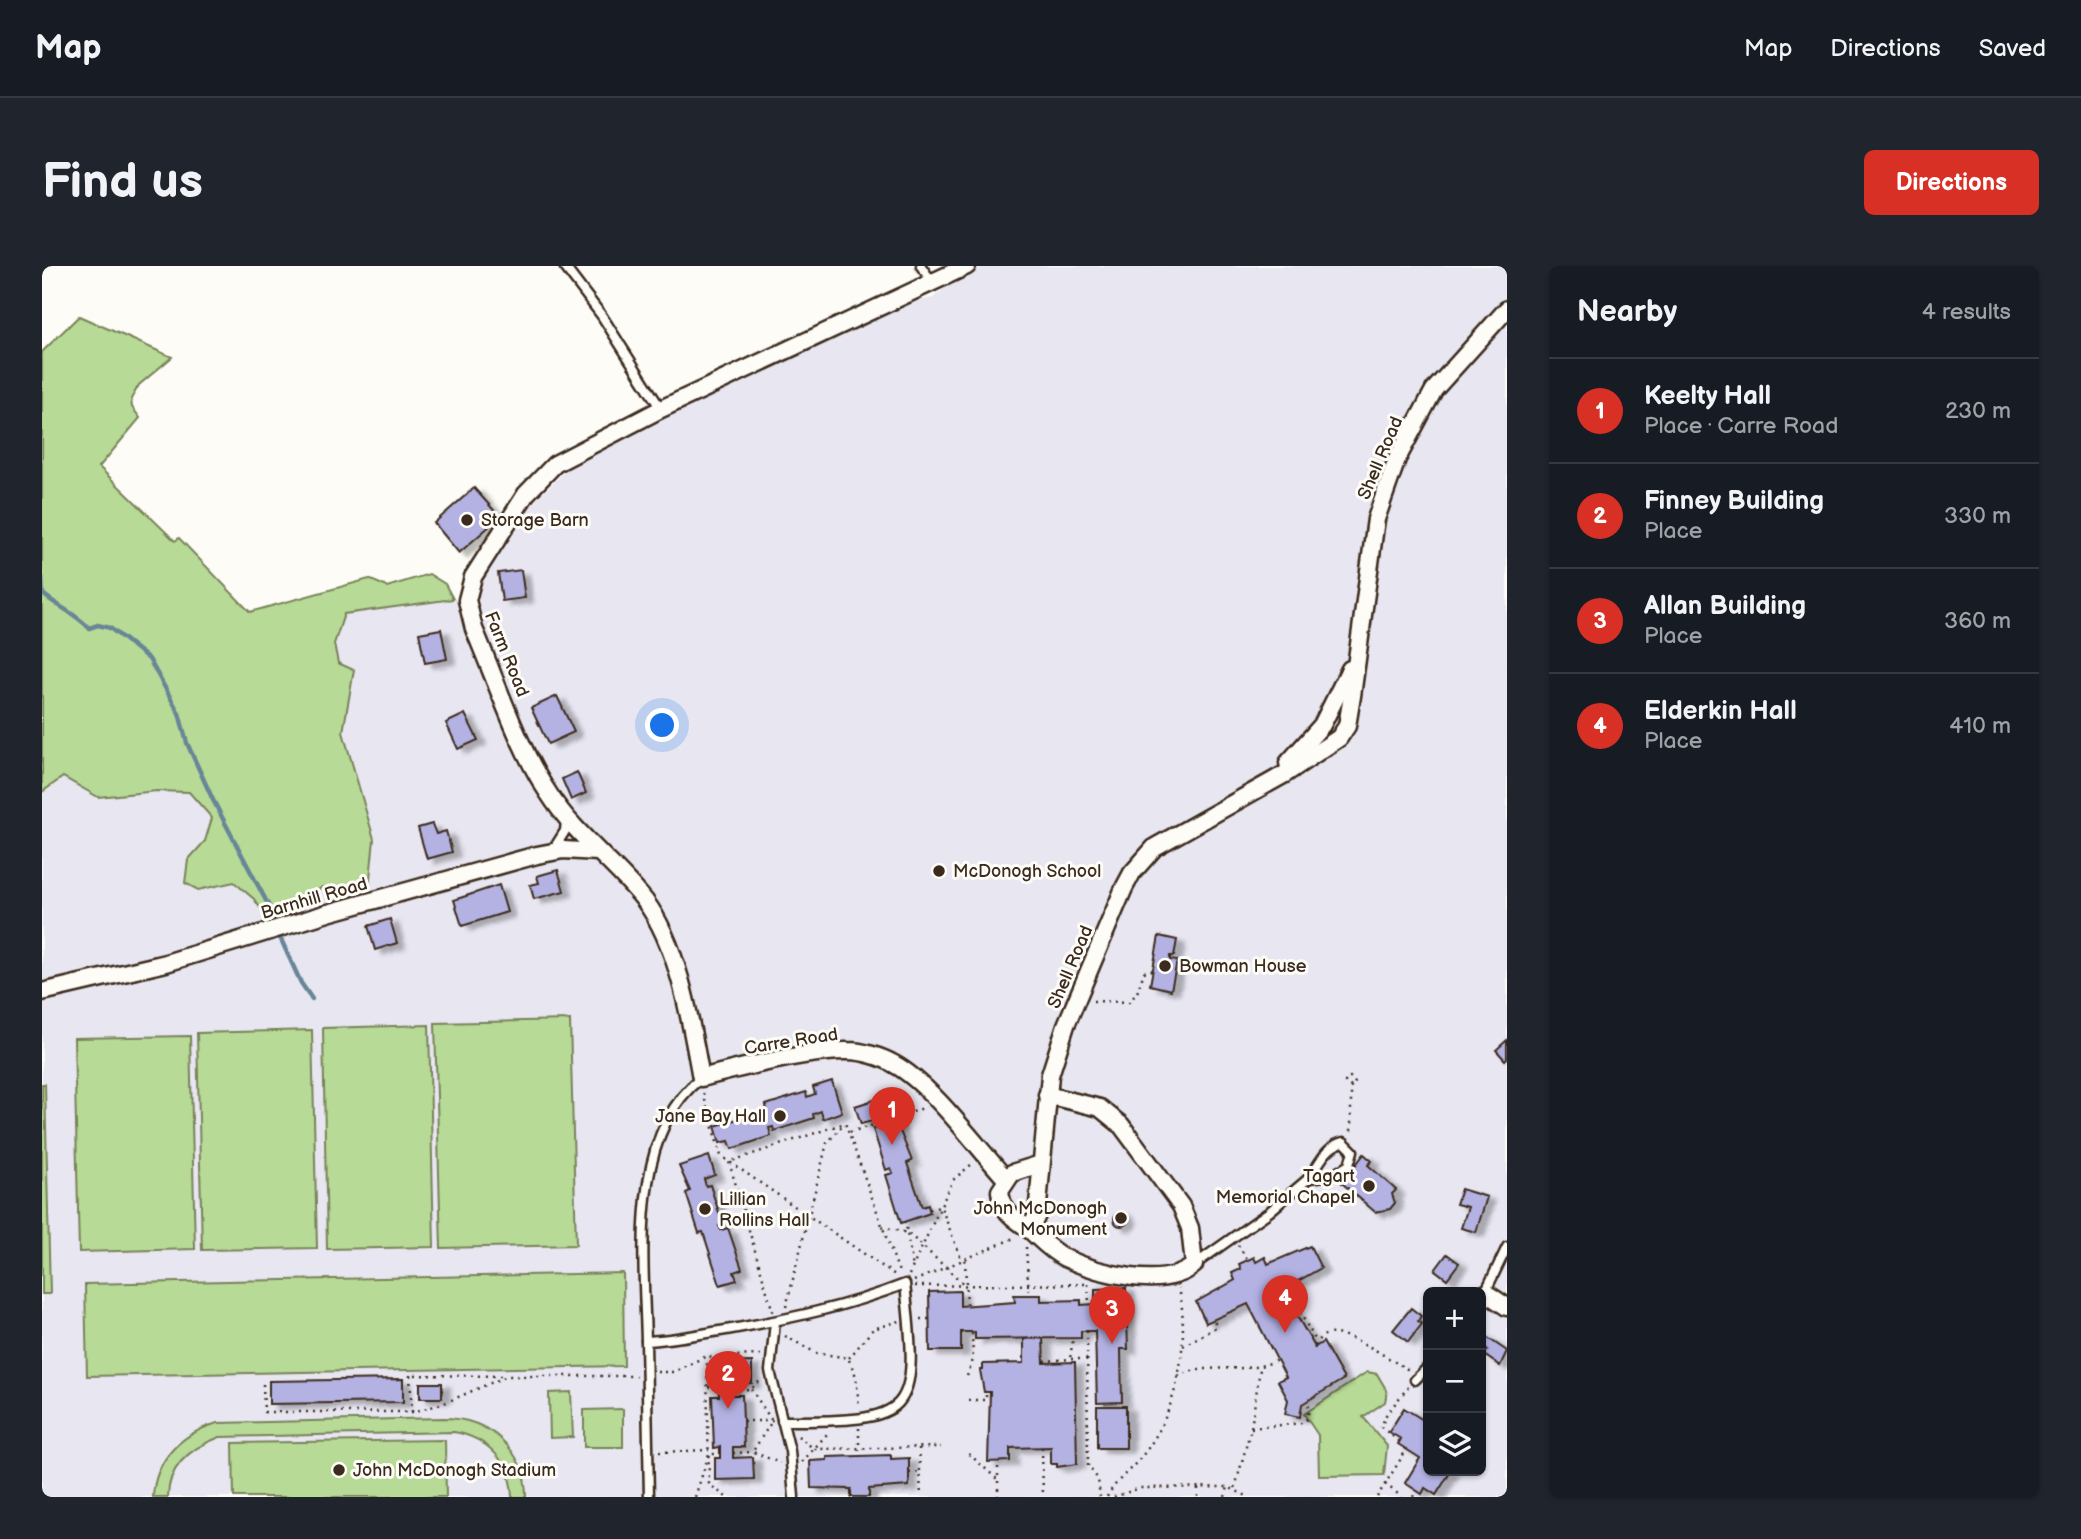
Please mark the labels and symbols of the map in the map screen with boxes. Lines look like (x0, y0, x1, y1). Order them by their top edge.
street label: Shell Road (1354, 414, 1407, 503)
place label: Storage Barn (481, 510, 589, 531)
marker: Storage Barn (459, 512, 475, 528)
street label: Farm Road (480, 608, 533, 700)
your location (645, 708, 679, 742)
place label: McDonogh School (953, 861, 1101, 882)
marker: McDonogh School (931, 863, 947, 879)
street label: Barnhill Road (258, 873, 370, 924)
street label: Shell Road (1044, 923, 1097, 1012)
place label: Bowman House (1179, 956, 1307, 977)
marker: Bowman House (1157, 958, 1173, 974)
street label: Carre Road (743, 1024, 839, 1059)
pin: 1 (869, 1087, 915, 1145)
place label: Jane Bay Hall (655, 1106, 766, 1127)
marker: Jane Bay Hall (772, 1108, 788, 1124)
place label: Tagart Memorial Chapel (1216, 1166, 1355, 1208)
marker: Tagart Memorial Chapel (1361, 1178, 1377, 1194)
place label: Lillian Rollins Hall (719, 1189, 810, 1231)
place label: John McDonogh Monument (974, 1198, 1107, 1240)
marker: Lillian Rollins Hall (697, 1201, 713, 1217)
marker: John McDonogh Monument (1113, 1210, 1129, 1226)
pin: 4 (1262, 1275, 1308, 1333)
pin: 3 (1089, 1286, 1135, 1344)
pin: 2 (705, 1351, 751, 1409)
place label: John McDonogh Stadium (353, 1460, 556, 1481)
marker: John McDonogh Stadium (331, 1462, 347, 1478)

